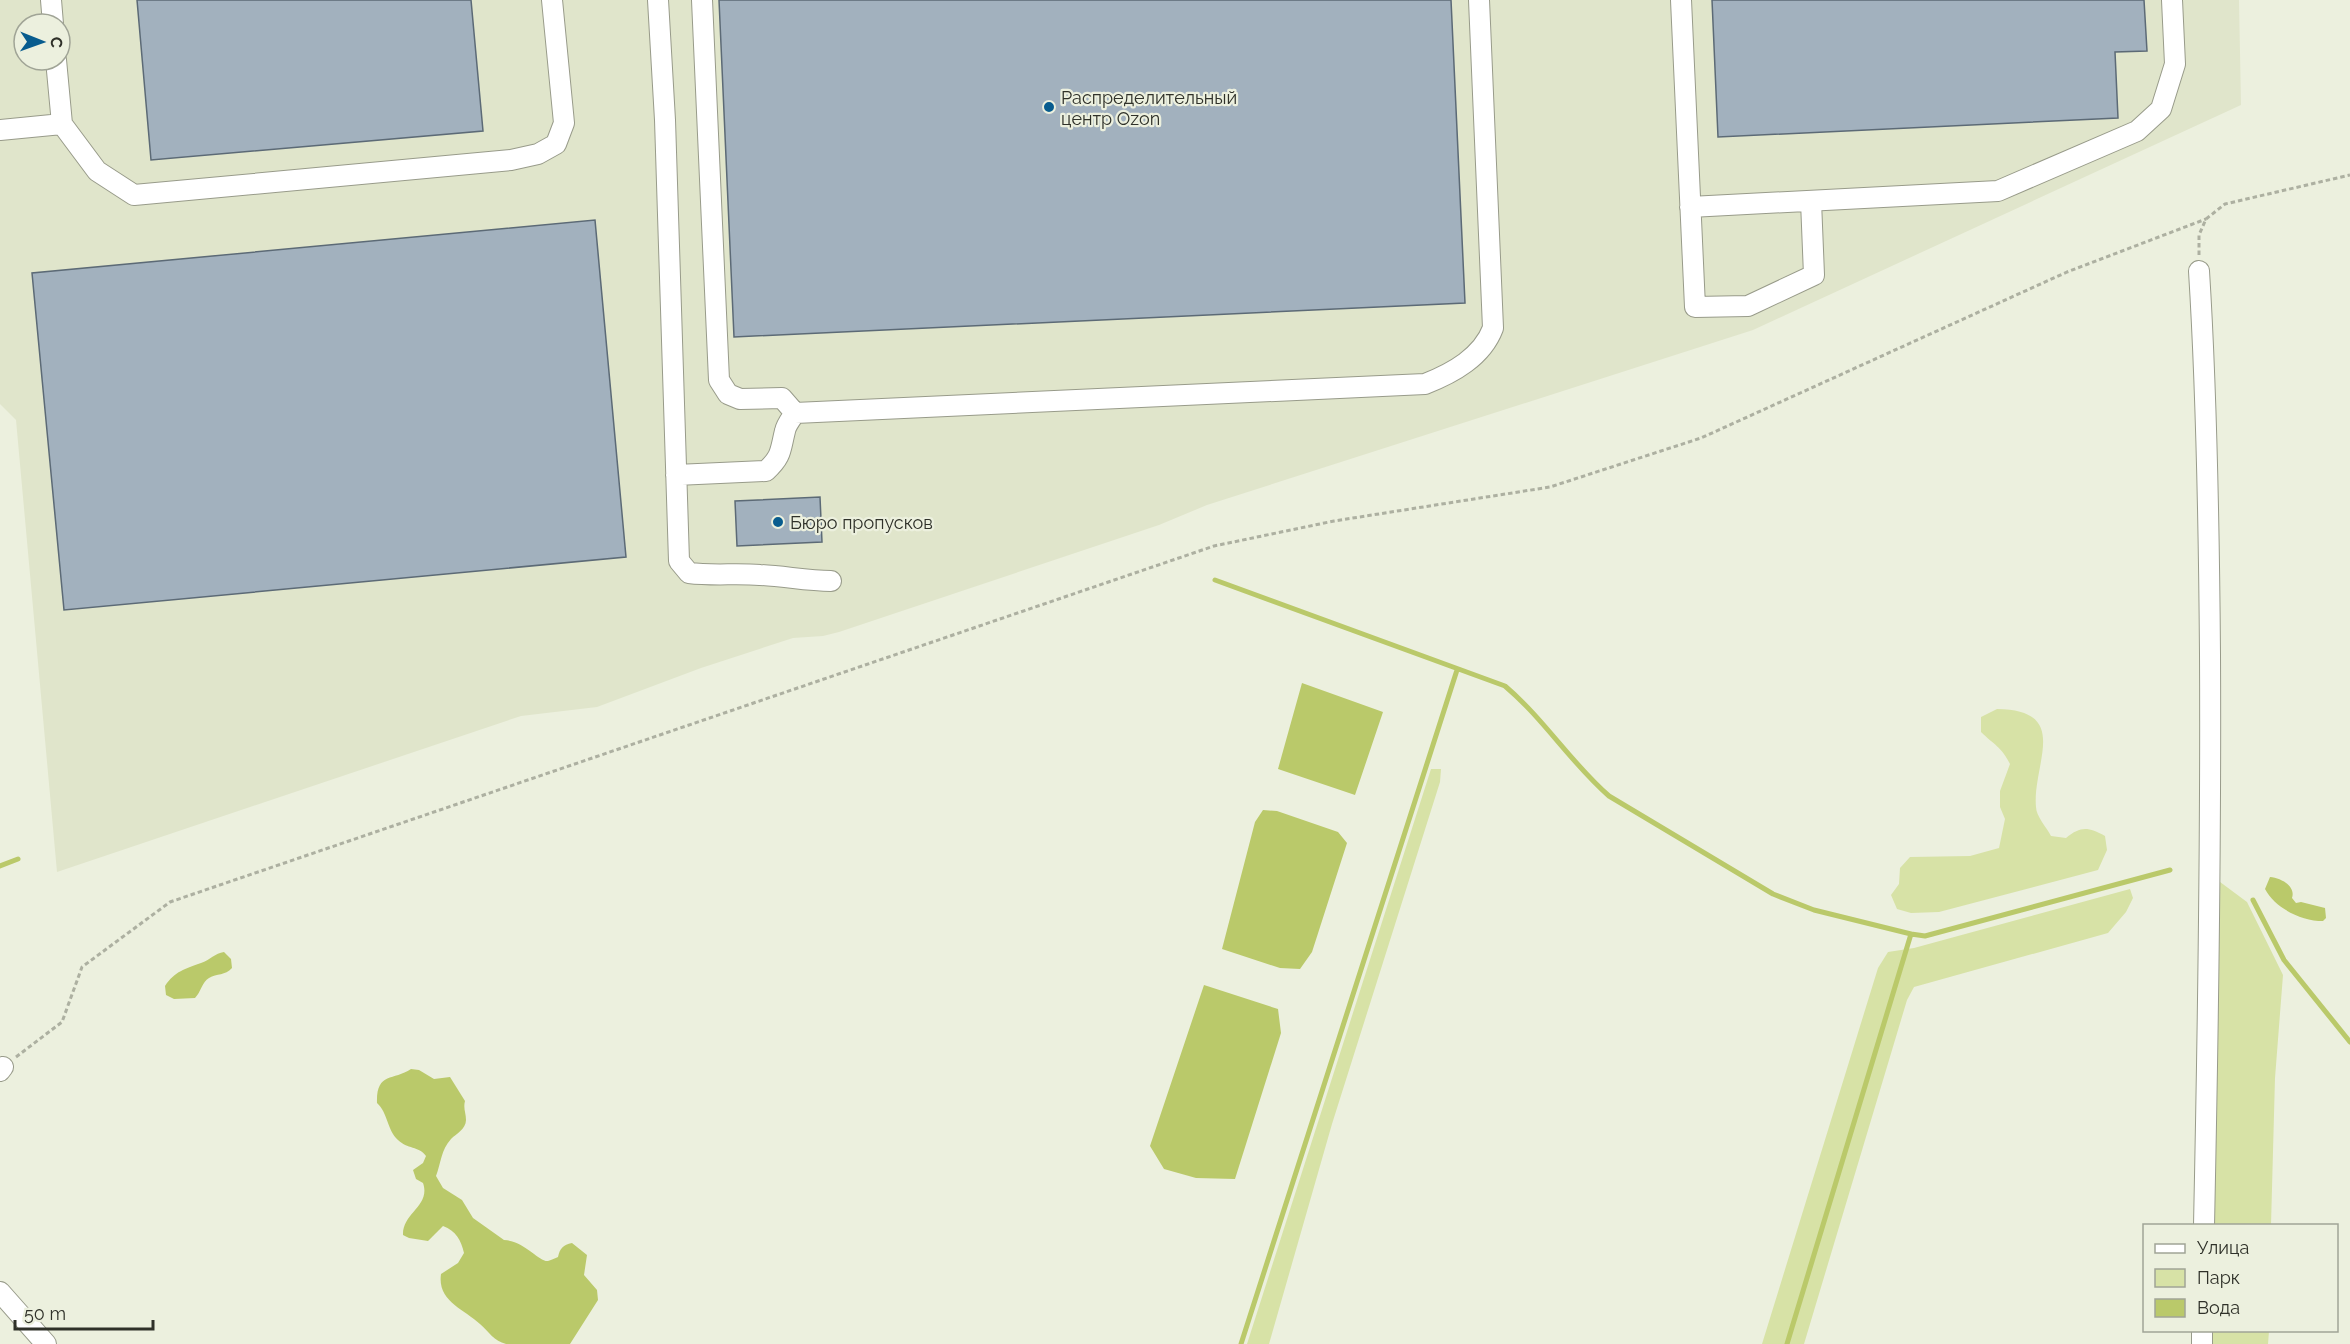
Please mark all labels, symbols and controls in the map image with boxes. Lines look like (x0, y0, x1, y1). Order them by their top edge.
north arrow (12, 12, 72, 72)
text: С (47, 37, 66, 48)
place label: Распределительный центр Ozon (1061, 87, 1237, 129)
marker: Распределительный центр Ozon (1042, 100, 1056, 114)
place label: Бюро пропусков (790, 512, 933, 533)
marker: Бюро пропусков (771, 515, 785, 529)
legend (2143, 1224, 2338, 1332)
text: Улица (2197, 1237, 2249, 1258)
text: Парк (2197, 1267, 2240, 1288)
scale bar (15, 1293, 153, 1331)
text: Вода (2197, 1297, 2240, 1318)
text: 50 m (24, 1303, 66, 1324)

